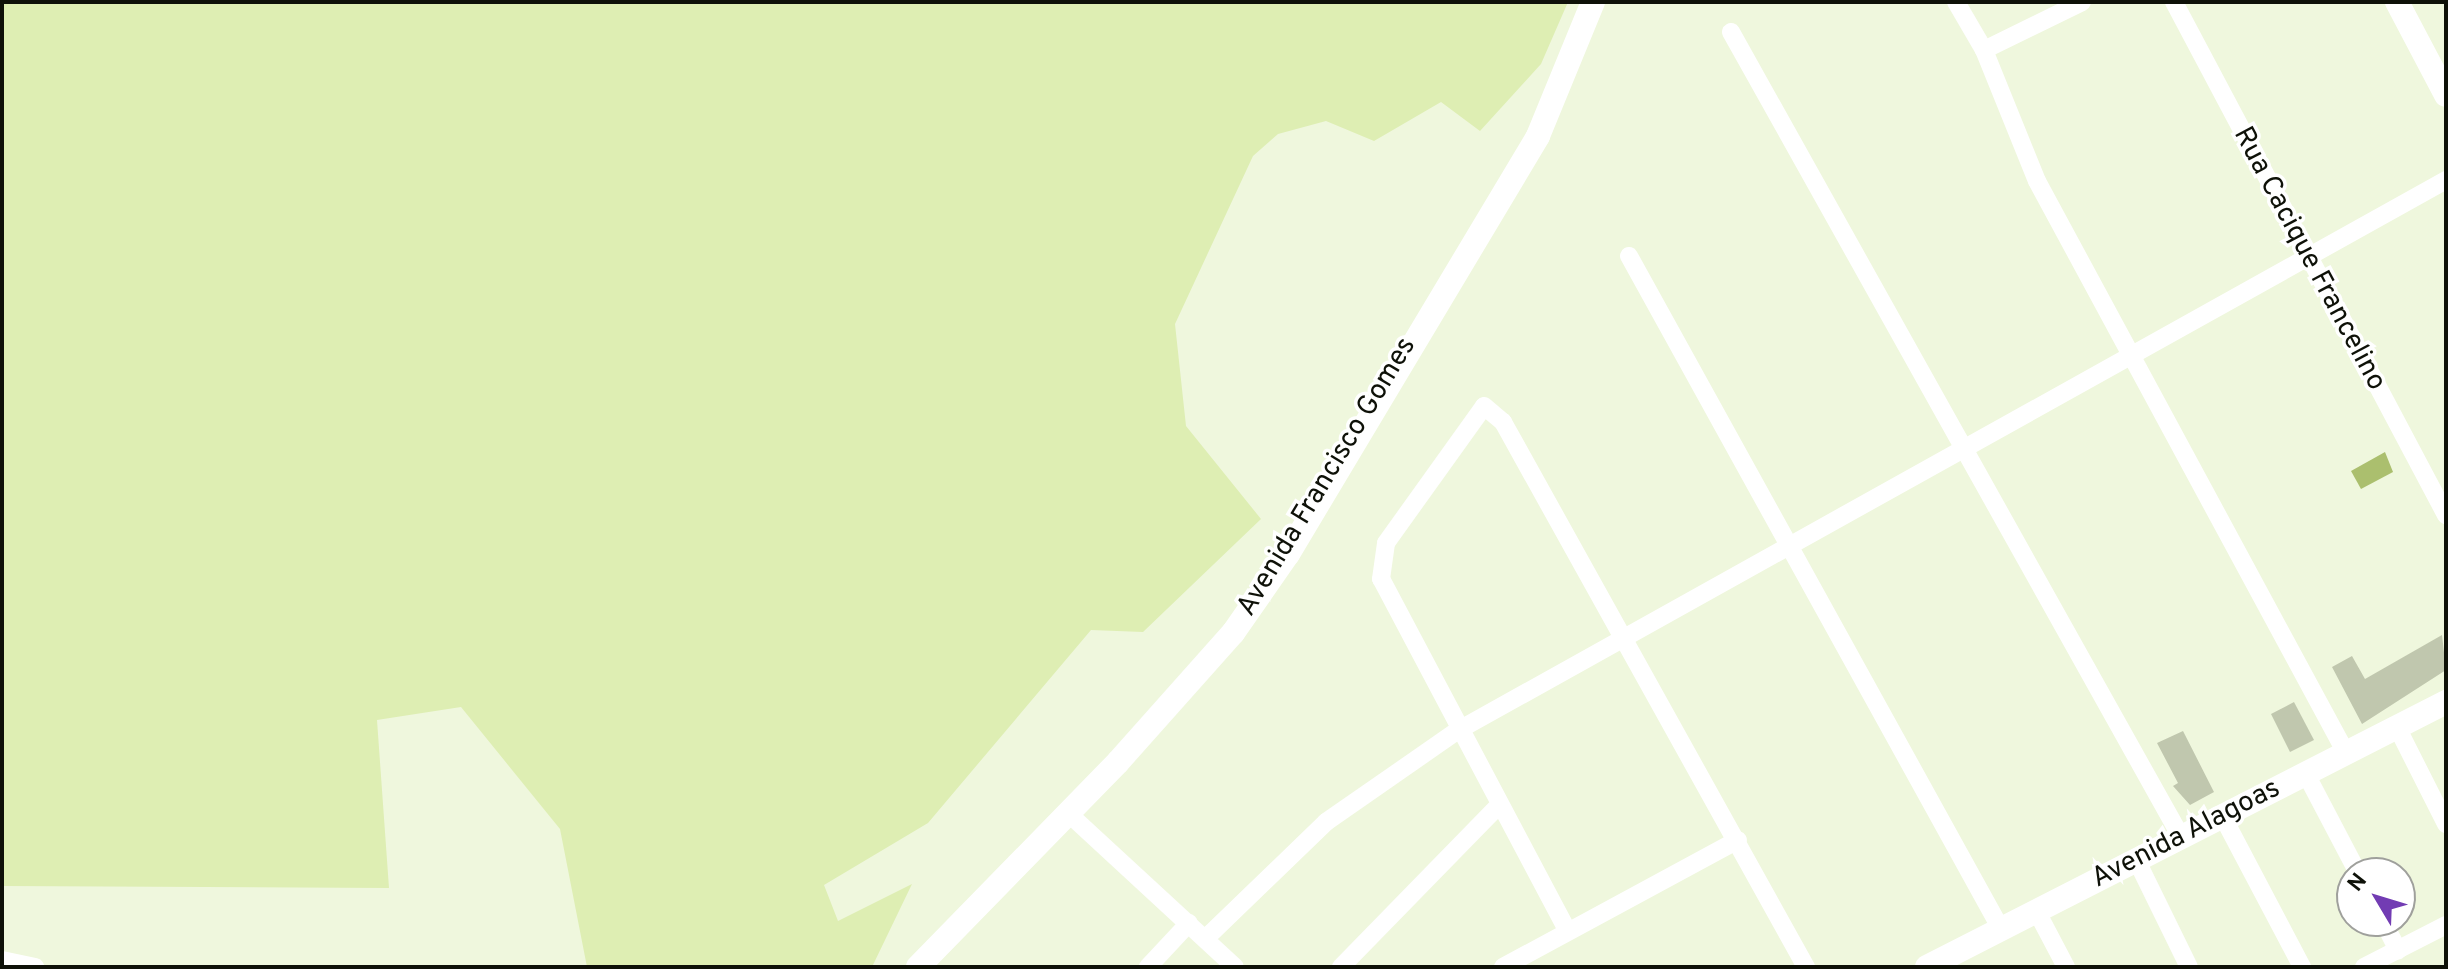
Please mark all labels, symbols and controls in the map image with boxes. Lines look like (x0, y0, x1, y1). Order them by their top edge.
street label: Rua Cacique Francelino (2225, 121, 2393, 397)
street label: Avenida Francisco Gomes (1230, 331, 1424, 623)
street label: Avenida Alagoas (2086, 772, 2286, 896)
north arrow (2336, 857, 2416, 937)
text: N (2343, 869, 2374, 898)

